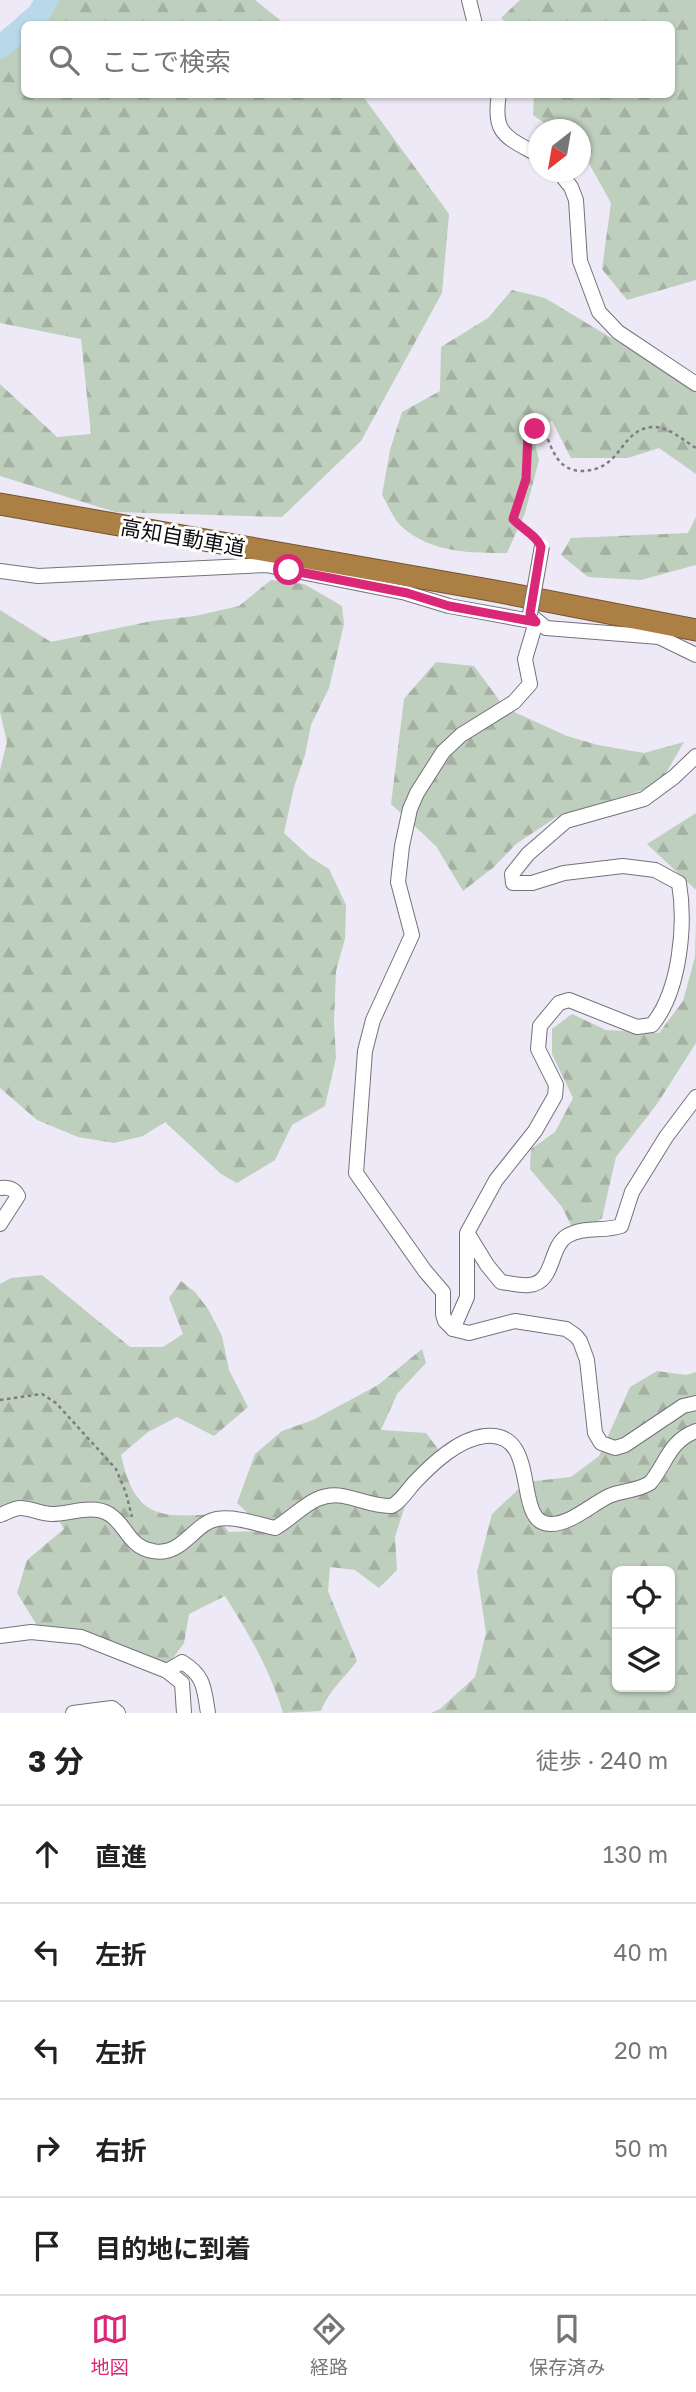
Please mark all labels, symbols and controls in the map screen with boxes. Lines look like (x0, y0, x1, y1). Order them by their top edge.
search box (21, 21, 675, 98)
icon: search (45, 41, 83, 79)
text: ここで検索 (101, 46, 231, 77)
north arrow (528, 119, 591, 182)
route end (519, 413, 550, 444)
street label: 高知自動車道 (119, 513, 247, 561)
route start (273, 554, 304, 585)
map controls (612, 1566, 675, 1692)
button: locate (612, 1566, 675, 1629)
button: layers (612, 1629, 675, 1692)
text: 3 分 (28, 1743, 84, 1779)
text: 徒歩 · 240 m (536, 1746, 668, 1774)
icon: ahead (28, 1835, 66, 1873)
text: 130 m (603, 1840, 668, 1868)
text: 直進 (95, 1841, 147, 1872)
icon: left (28, 1933, 66, 1971)
text: 40 m (614, 1938, 668, 1966)
text: 左折 (95, 1939, 147, 1970)
icon: left (28, 2031, 66, 2069)
text: 20 m (614, 2036, 668, 2064)
text: 左折 (95, 2037, 147, 2068)
icon: right (28, 2129, 66, 2167)
text: 50 m (614, 2134, 668, 2162)
text: 右折 (95, 2135, 147, 2166)
icon: arrive (28, 2227, 66, 2265)
text: 目的地に到着 (95, 2233, 251, 2264)
tab: 地図 (91, 2310, 129, 2379)
tab: 経路 (310, 2310, 348, 2379)
tab: 保存済み (529, 2310, 605, 2379)

